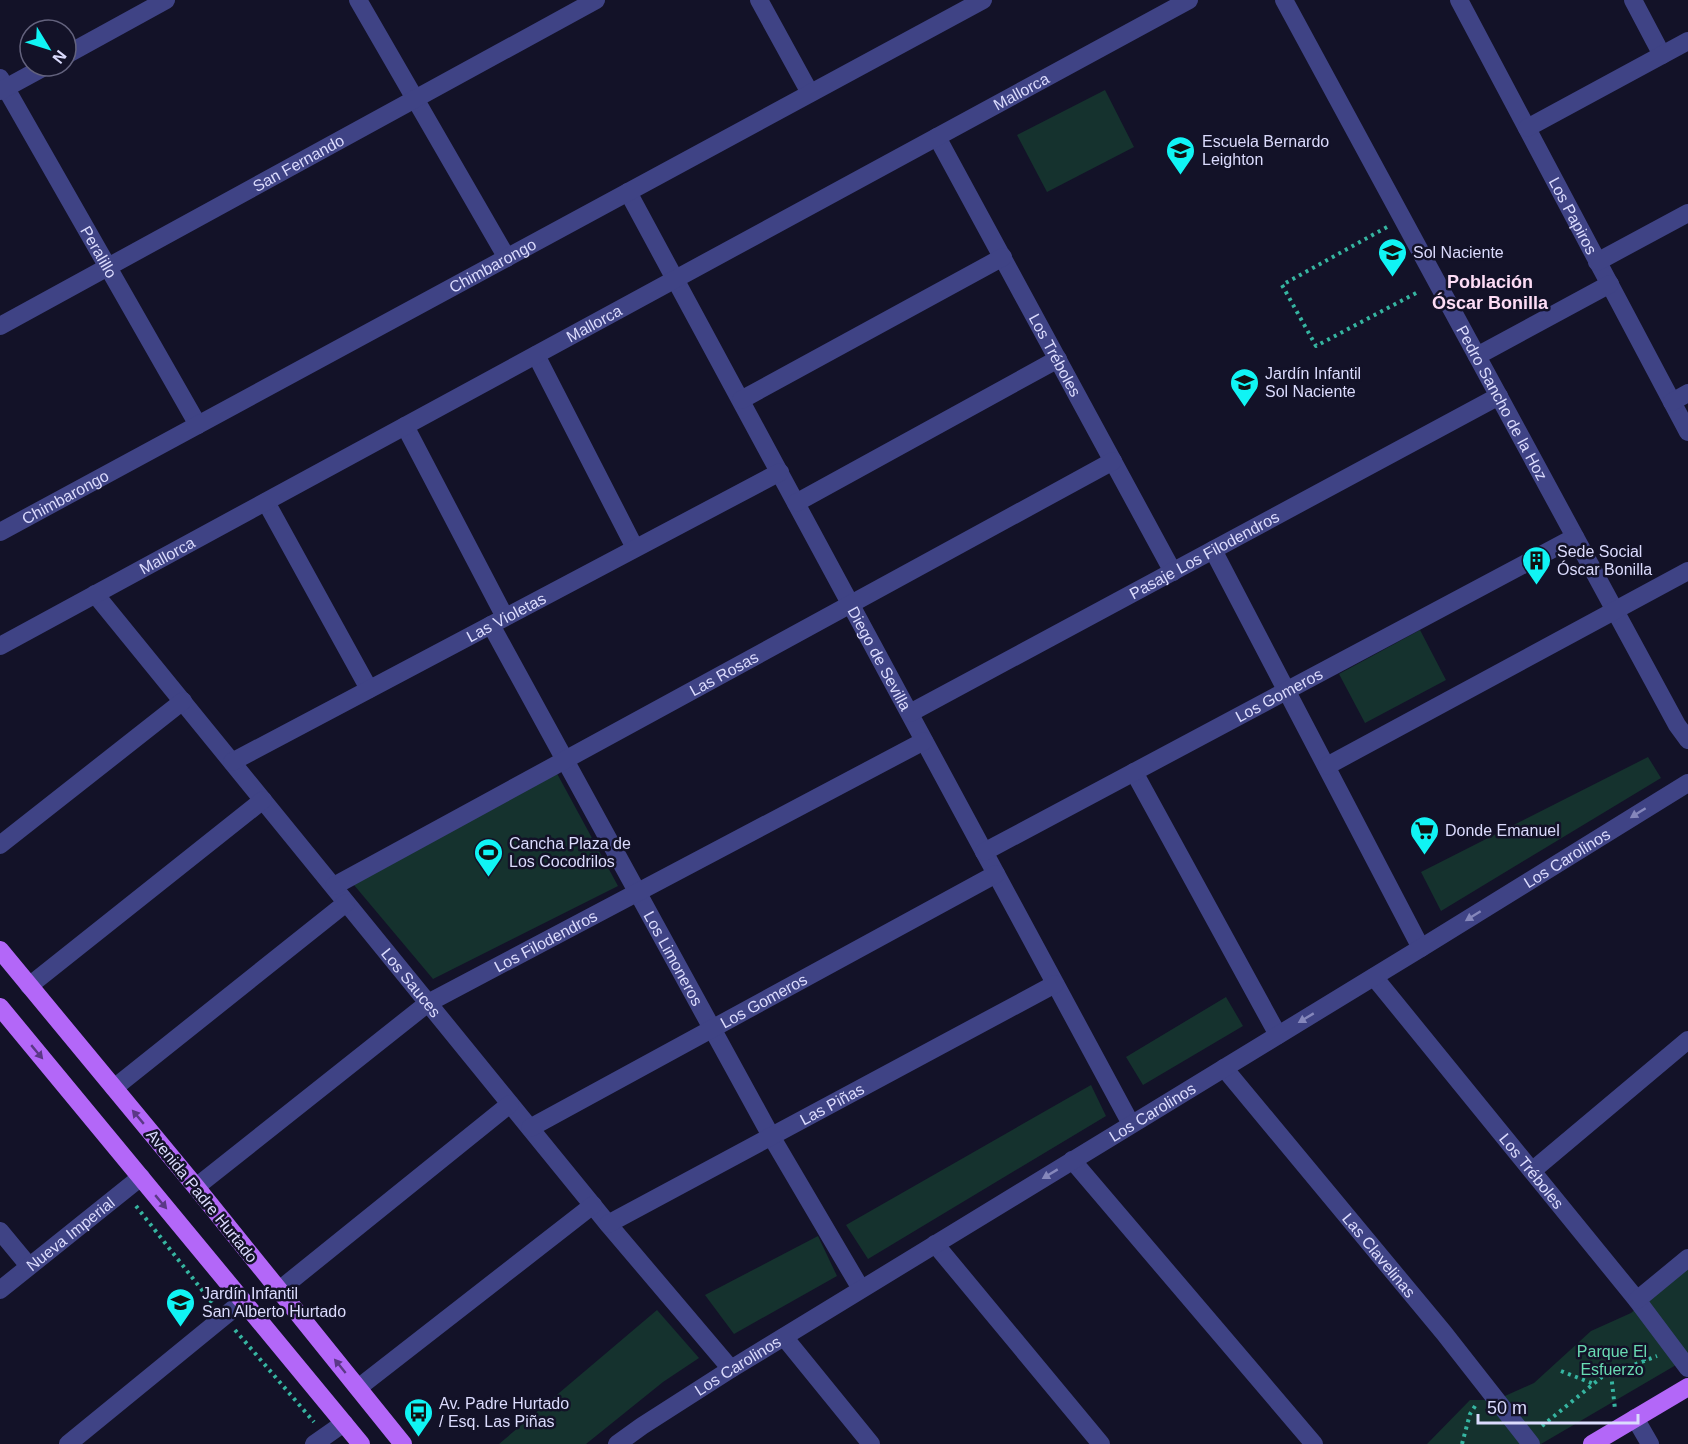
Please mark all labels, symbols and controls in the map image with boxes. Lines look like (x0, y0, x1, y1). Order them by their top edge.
north arrow (18, 18, 78, 78)
text: N (49, 47, 70, 67)
street label: Mallorca (990, 69, 1052, 113)
street label: San Fernando (250, 131, 347, 195)
place label: Escuela Bernardo Leighton (1202, 133, 1329, 168)
school or university icon: Escuela Bernardo Leighton (1165, 134, 1197, 176)
street label: Los Papiros (1546, 174, 1601, 257)
street label: Peralillo (78, 223, 121, 281)
street label: Chimbarongo (446, 235, 539, 296)
school or university icon: Sol Naciente (1376, 236, 1408, 278)
place label: Sol Naciente (1413, 244, 1504, 261)
district label: Población Óscar Bonilla (1432, 272, 1549, 313)
street label: Mallorca (563, 301, 625, 345)
street label: Los Tréboles (1026, 311, 1085, 399)
street label: Pedro Sancho de la Hoz (1453, 322, 1551, 483)
place label: Jardín Infantil Sol Naciente (1265, 365, 1361, 400)
school or university icon: Jardín Infantil Sol Naciente (1228, 366, 1260, 408)
street label: Chimbarongo (19, 466, 111, 527)
street label: Pasaje Los Filodendros (1126, 508, 1282, 602)
street label: Mallorca (136, 533, 198, 577)
place label: Sede Social Óscar Bonilla (1557, 543, 1652, 578)
building icon: Sede Social Óscar Bonilla (1520, 544, 1552, 586)
street label: Las Violetas (464, 589, 548, 645)
street label: Diego de Sevilla (845, 603, 915, 713)
street label: Las Rosas (686, 648, 761, 699)
street label: Los Gomeros (1232, 665, 1325, 725)
one-way arrow (1630, 808, 1646, 819)
supermarket icon: Donde Emanuel (1408, 814, 1440, 856)
place label: Donde Emanuel (1445, 822, 1560, 839)
street label: Los Carolinos (1521, 825, 1613, 891)
place label: Cancha Plaza de Los Cocodrilos (509, 835, 631, 870)
sports icon: Cancha Plaza de Los Cocodrilos (472, 836, 504, 878)
street label: Los Filodendros (491, 907, 600, 975)
street label: Los Limoneros (641, 908, 706, 1008)
one-way arrow (1465, 911, 1481, 922)
street label: Los Sauces (378, 945, 444, 1020)
street label: Los Gomeros (717, 970, 810, 1031)
one-way arrow (1297, 1013, 1314, 1023)
one-way arrow (31, 1044, 44, 1060)
street label: Los Carolinos (1106, 1079, 1198, 1145)
street label: Las Piñas (797, 1080, 867, 1128)
one-way arrow (132, 1109, 144, 1124)
street label: Avenida Padre Hurtado (143, 1126, 261, 1266)
street label: Los Tréboles (1496, 1130, 1567, 1212)
one-way arrow (1042, 1168, 1058, 1179)
street label: Nueva Imperial (23, 1193, 118, 1274)
one-way arrow (155, 1194, 168, 1210)
street label: Las Clavelinas (1339, 1209, 1419, 1300)
place label: Jardín Infantil San Alberto Hurtado (202, 1285, 346, 1320)
school or university icon: Jardín Infantil San Alberto Hurtado (165, 1286, 197, 1328)
street label: Los Carolinos (692, 1332, 784, 1399)
park label: Parque El Esfuerzo (1577, 1343, 1647, 1378)
one-way arrow (334, 1359, 347, 1374)
scale bar (1478, 1387, 1638, 1425)
place label: Av. Padre Hurtado / Esq. Las Piñas (439, 1395, 569, 1430)
bus stop icon: Av. Padre Hurtado / Esq. Las Piñas (402, 1396, 434, 1438)
text: 50 m (1487, 1398, 1527, 1418)

